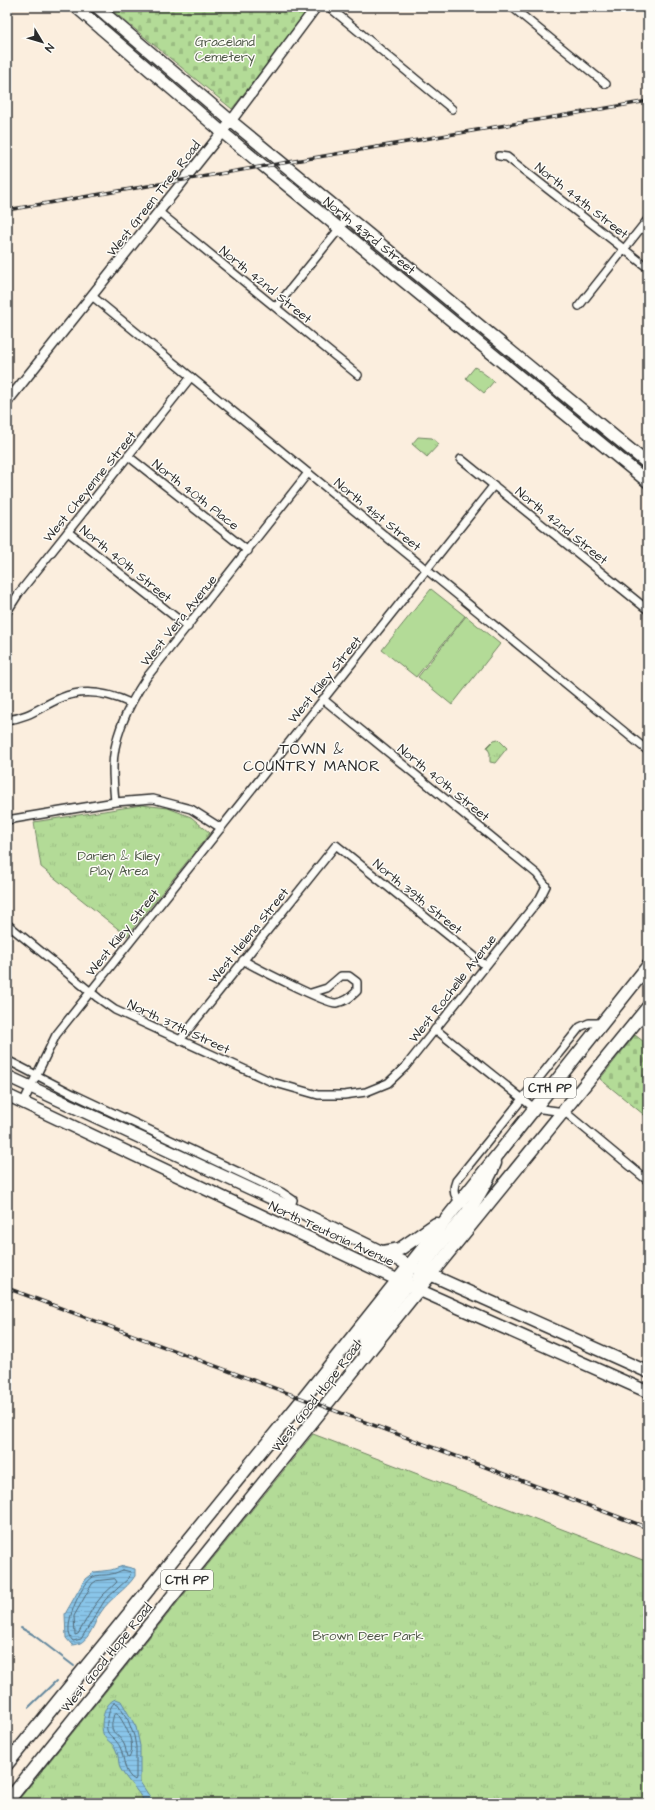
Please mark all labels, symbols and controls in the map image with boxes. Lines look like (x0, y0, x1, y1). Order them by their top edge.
north arrow (22, 22, 62, 62)
park label: Graceland Cemetery (195, 33, 255, 67)
text: N (41, 41, 58, 55)
street label: West Green Tree Road (103, 137, 205, 260)
street label: North 44th Street (531, 159, 633, 244)
street label: North 43rd Street (319, 193, 420, 279)
street label: North 42nd Street (215, 242, 316, 328)
street label: West Cheyenne Street (39, 427, 142, 547)
street label: North 40th Place (148, 455, 243, 534)
street label: North 41st Street (330, 474, 425, 556)
street label: North 42nd Street (511, 483, 612, 569)
street label: North 40th Street (76, 521, 176, 607)
street label: West Vera Avenue (136, 571, 221, 670)
street label: West Kiley Street (284, 632, 367, 728)
district label: TOWN & COUNTRY MANOR (243, 739, 381, 777)
street label: North 40th Street (394, 740, 494, 826)
park label: Darien & Kiley Play Area (78, 847, 160, 881)
street label: North 39th Street (369, 855, 467, 939)
street label: West Helena Street (204, 883, 294, 987)
street label: West Kiley Street (82, 885, 165, 981)
street label: West Rochelle Avenue (405, 931, 501, 1047)
street label: North 37th Street (124, 995, 233, 1059)
road number: CTH PP (524, 1078, 576, 1098)
street label: North Teutonia Avenue (266, 1197, 397, 1271)
street label: West Good Hope Road (268, 1337, 366, 1456)
road number: CTH PP (161, 1570, 213, 1590)
street label: West Good Hope Road (57, 1599, 157, 1716)
park label: Brown Deer Park (313, 1627, 423, 1645)

